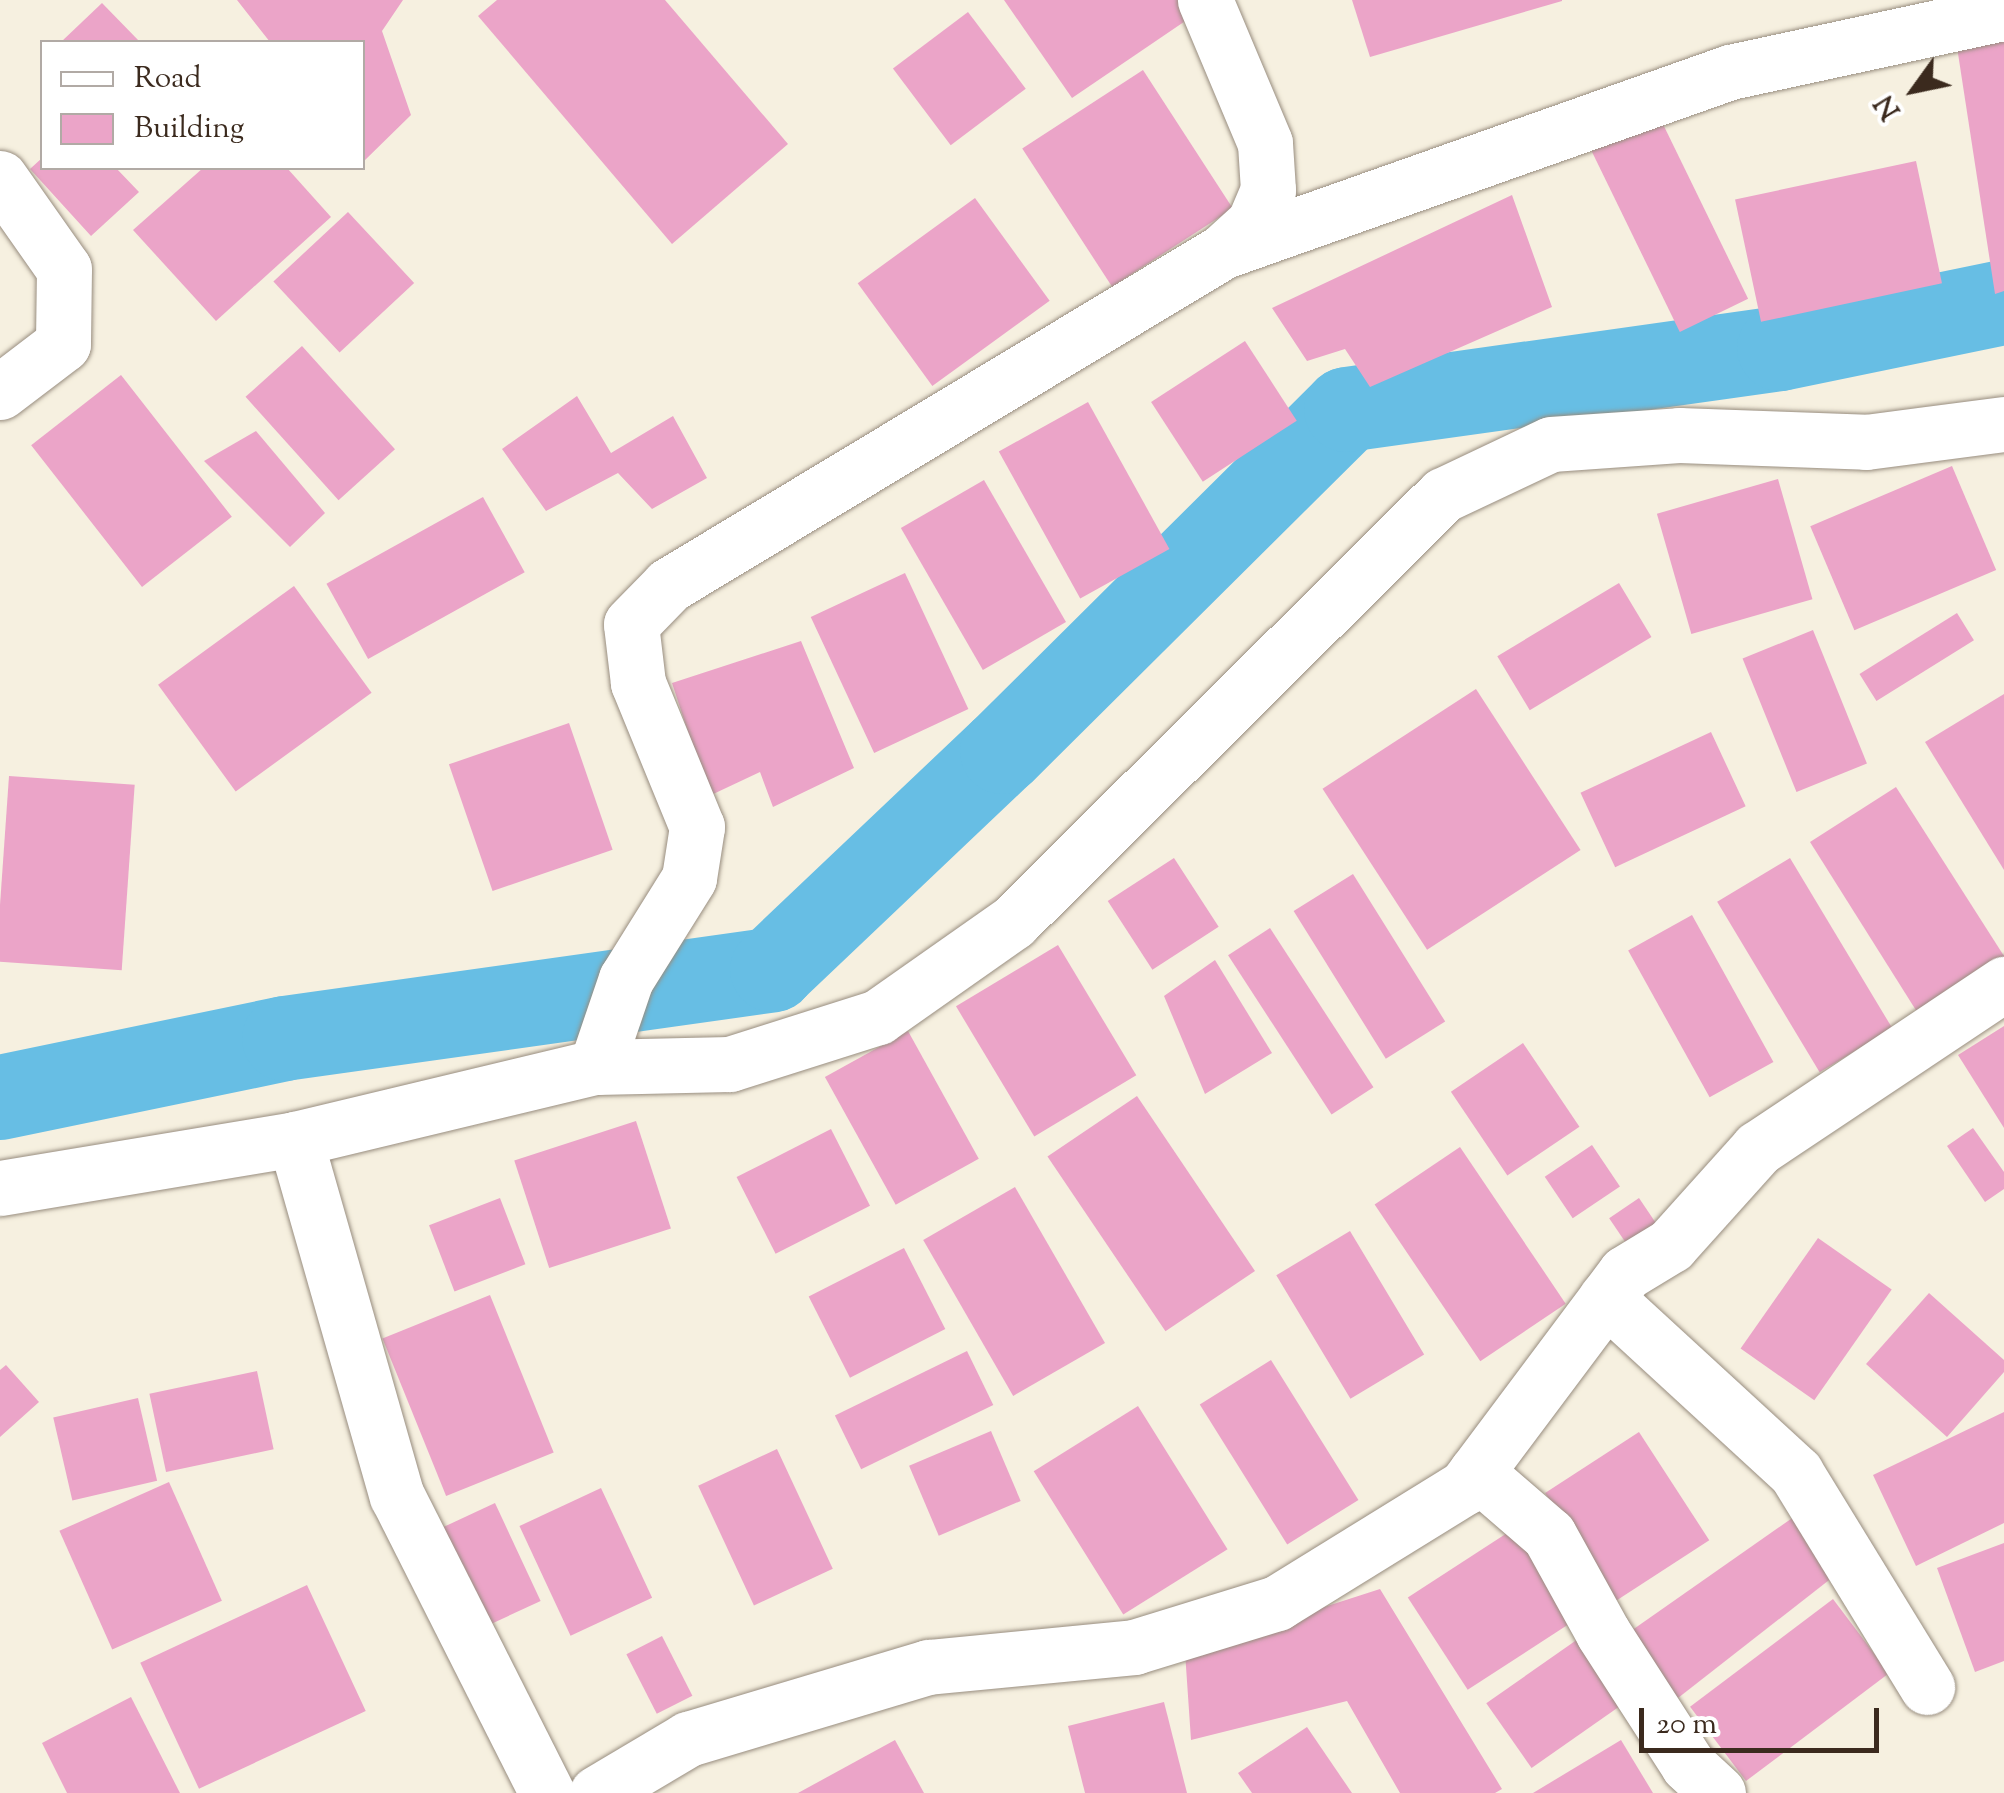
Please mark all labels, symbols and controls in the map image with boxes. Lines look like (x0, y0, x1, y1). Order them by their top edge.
legend (40, 40, 365, 170)
north arrow (1864, 40, 1964, 140)
text: Road (134, 58, 201, 101)
text: N (1866, 86, 1912, 127)
text: Building (134, 108, 244, 151)
scale bar (1644, 1688, 1884, 1750)
text: 20 m (1656, 1704, 1717, 1747)

